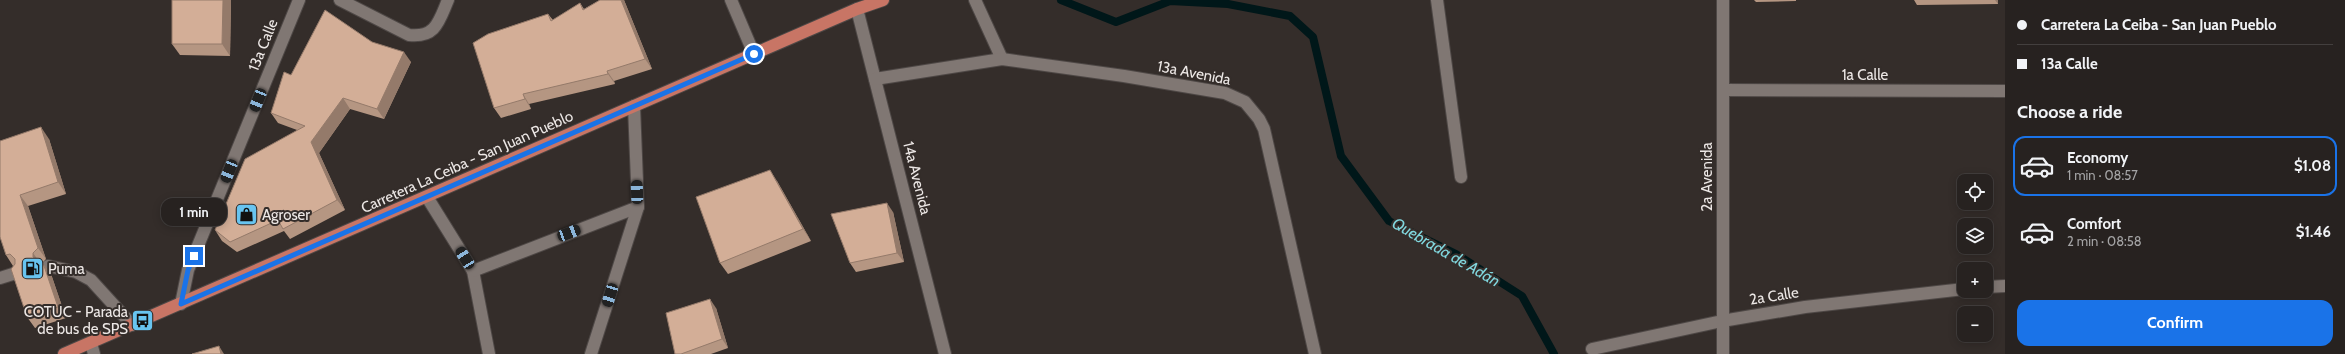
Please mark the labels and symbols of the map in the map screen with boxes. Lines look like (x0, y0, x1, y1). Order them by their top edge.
street label: 13a Calle (244, 16, 282, 74)
route start (745, 45, 763, 63)
street label: 13a Avenida (1156, 57, 1233, 89)
street label: 1a Calle (1842, 66, 1889, 84)
car (248, 87, 268, 113)
street label: Carretera La Ceiba - San Juan Pueblo (358, 107, 576, 217)
street label: 14a Avenida (899, 139, 935, 217)
street label: 2a Avenida (1698, 142, 1716, 212)
car (219, 158, 239, 184)
car (631, 180, 643, 204)
callout: 1 min (161, 198, 227, 226)
shop icon: Agroser (233, 202, 259, 228)
place label: Agroser (262, 206, 310, 224)
water label: Quebrada de Adán (1389, 213, 1503, 291)
car (556, 223, 582, 243)
car (454, 245, 476, 271)
route end (185, 247, 203, 265)
fuel station icon: Puma (19, 256, 45, 282)
place label: Puma (48, 260, 86, 278)
car (601, 282, 619, 308)
street label: 2a Calle (1748, 283, 1800, 309)
place label: COTUC - Parada de bus de SPS (24, 303, 129, 338)
bus stop icon: COTUC - Parada de bus de SPS (130, 308, 156, 334)

